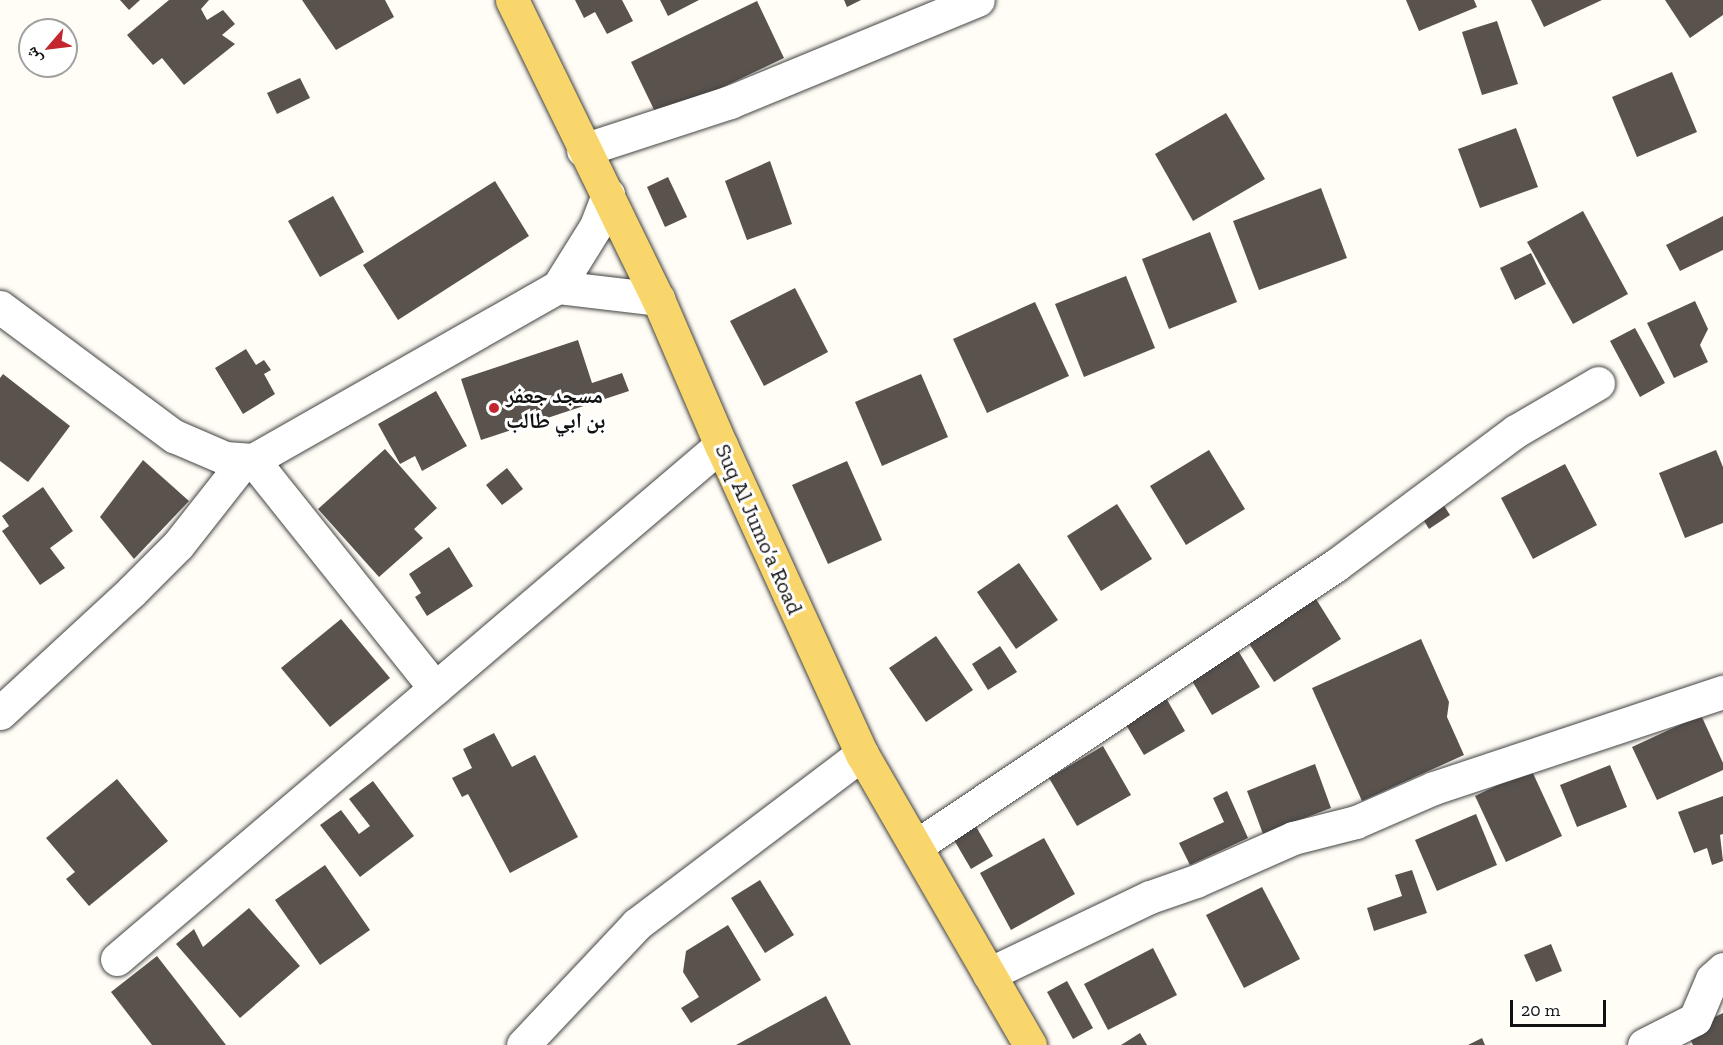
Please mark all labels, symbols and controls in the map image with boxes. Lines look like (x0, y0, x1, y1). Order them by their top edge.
north arrow (18, 18, 78, 78)
text: ش (21, 44, 46, 68)
place label: مسجد جعفر بن ابي طالب (506, 382, 605, 434)
marker: مسجد جعفر بن ابي طالب (487, 401, 501, 415)
street label: Suq Al Jumo’a Road (709, 439, 809, 619)
scale bar (1513, 988, 1609, 1026)
text: 20 m (1521, 999, 1560, 1021)

